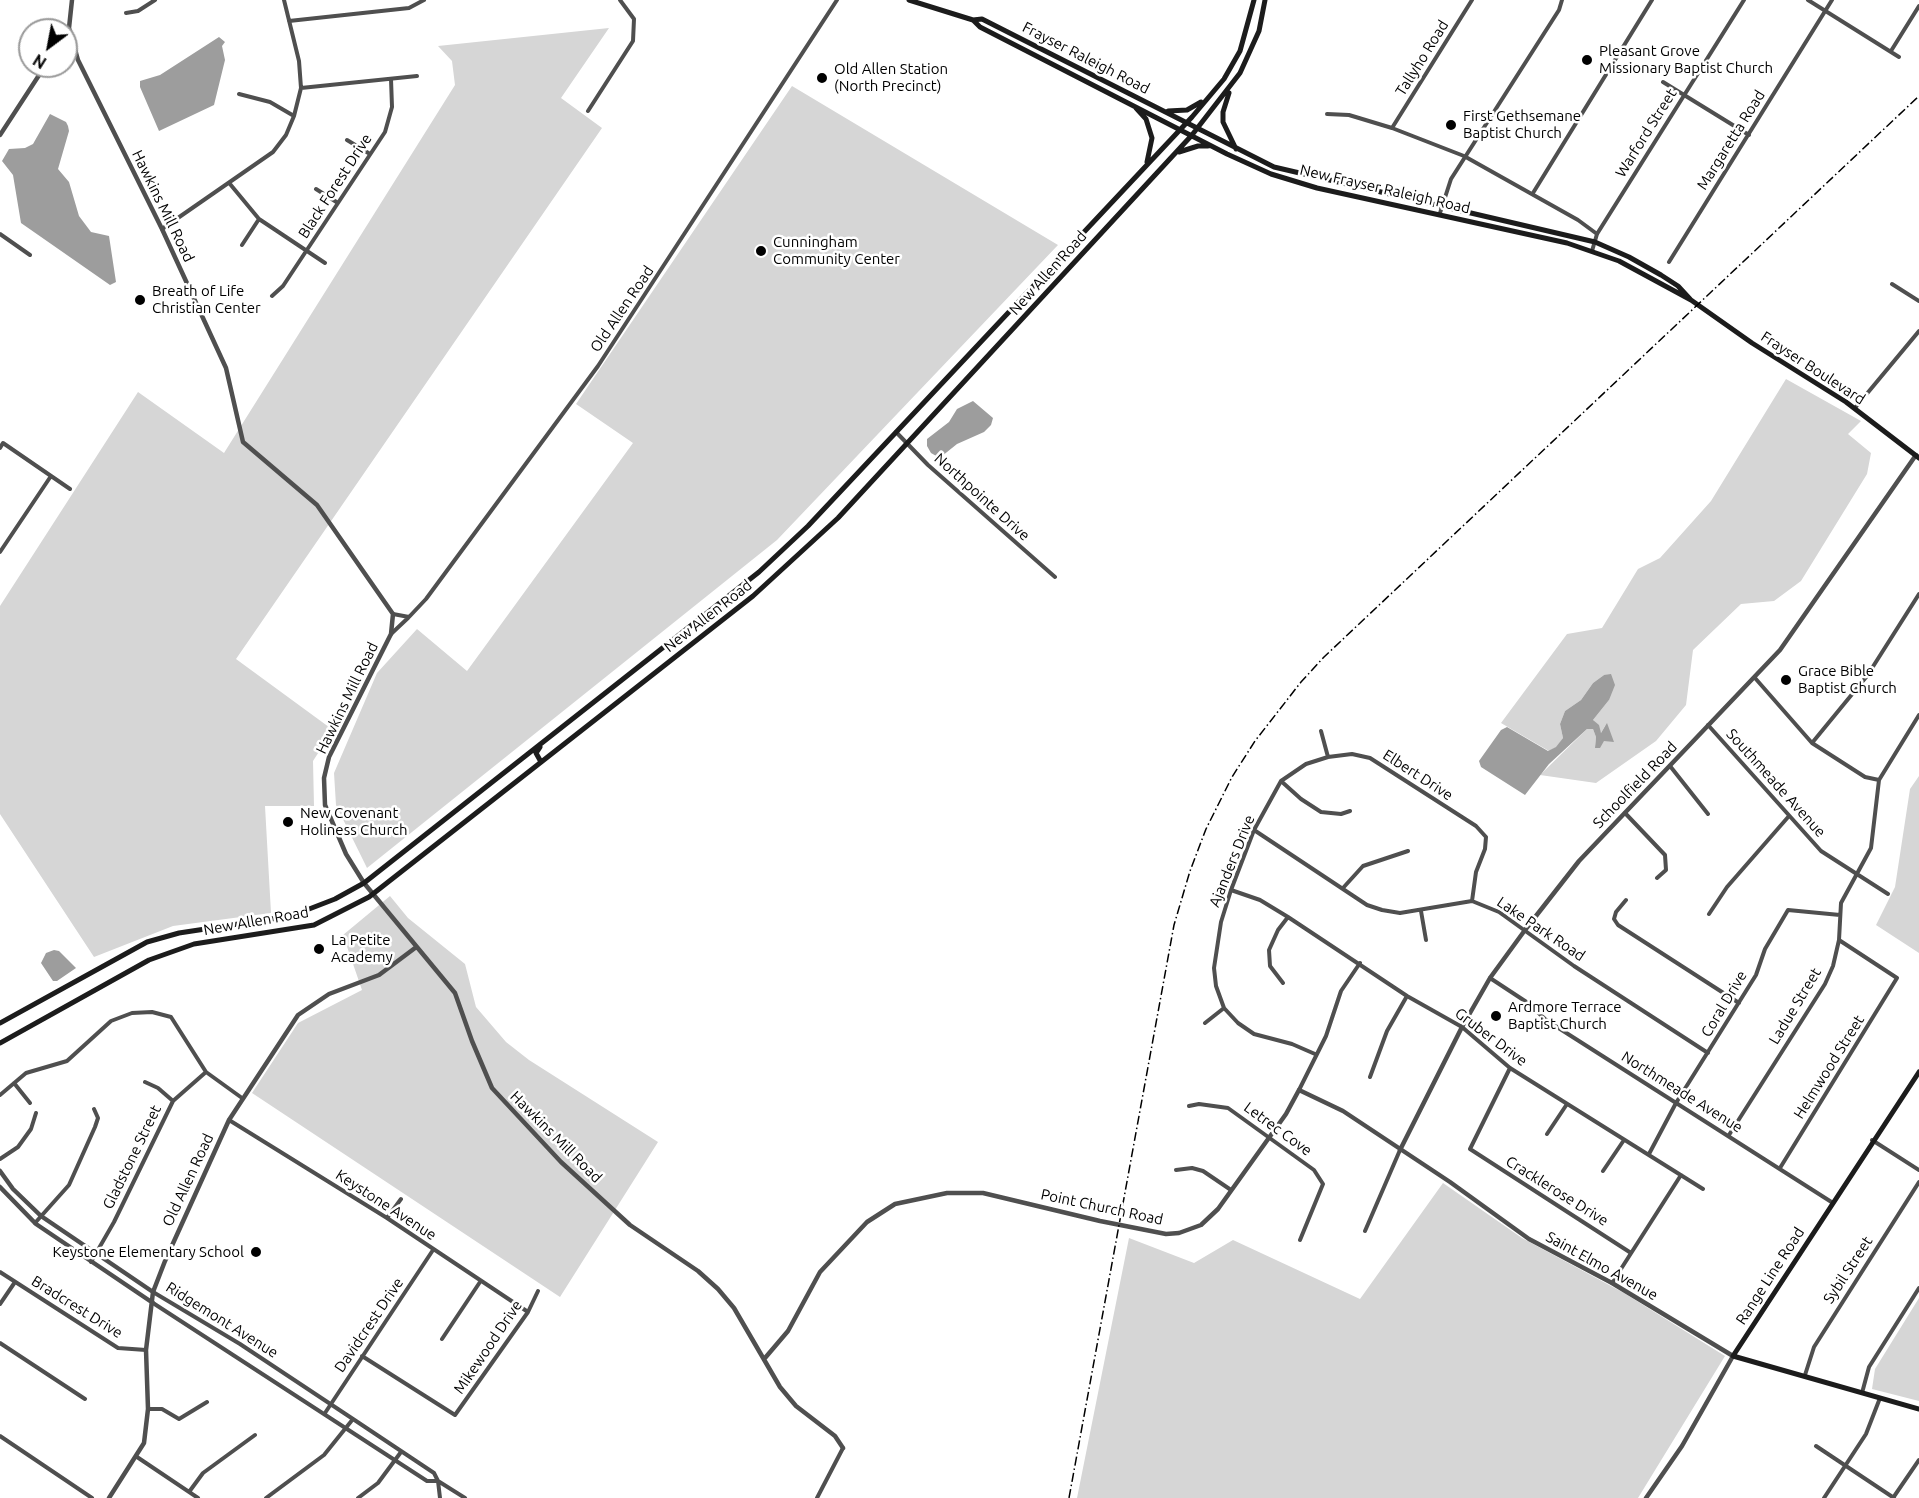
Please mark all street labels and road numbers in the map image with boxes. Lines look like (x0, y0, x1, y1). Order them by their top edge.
street label: Tallyho Road (1392, 17, 1452, 99)
street label: Frayser Raleigh Road (1019, 18, 1153, 98)
street label: Warford Street (1612, 85, 1680, 181)
street label: Margaretta Road (1693, 87, 1769, 193)
street label: Black Forest Drive (294, 130, 376, 242)
street label: Hawkins Mill Road (128, 147, 198, 265)
street label: New Frayser Raleigh Road (1298, 161, 1472, 217)
street label: New Allen Road (1006, 227, 1090, 319)
street label: Old Allen Road (587, 262, 657, 356)
street label: Frayser Boulevard (1757, 328, 1869, 408)
street label: Northpointe Drive (930, 449, 1034, 545)
street label: New Allen Road (660, 576, 756, 656)
street label: Hawkins Mill Road (312, 639, 382, 757)
street label: Southmeade Avenue (1723, 725, 1829, 841)
street label: Schoolfield Road (1589, 738, 1681, 832)
street label: Elbert Drive (1380, 746, 1456, 804)
street label: Ajanders Drive (1205, 812, 1259, 910)
street label: Lake Park Road (1494, 893, 1588, 965)
street label: New Allen Road (202, 903, 310, 939)
street label: Ladue Street (1765, 964, 1825, 1048)
street label: Coral Drive (1697, 968, 1751, 1040)
street label: Gruber Drive (1451, 1004, 1531, 1070)
street label: Helmwood Street (1790, 1012, 1868, 1122)
street label: Northmeade Avenue (1618, 1047, 1746, 1137)
street label: Hawkins Mill Road (506, 1087, 606, 1187)
street label: Letrec Cove (1240, 1098, 1316, 1160)
street label: Gladstone Street (99, 1102, 165, 1212)
street label: Old Allen Road (159, 1131, 217, 1229)
street label: Cracklerose Drive (1502, 1152, 1612, 1230)
street label: Keystone Avenue (332, 1166, 440, 1244)
street label: Point Church Road (1039, 1185, 1165, 1229)
street label: Range Line Road (1732, 1224, 1808, 1328)
street label: Saint Elmo Avenue (1543, 1228, 1661, 1304)
street label: Sybil Street (1820, 1233, 1876, 1307)
street label: Bradcrest Drive (28, 1272, 126, 1342)
street label: Davidcrest Drive (331, 1274, 407, 1376)
street label: Ridgemont Avenue (163, 1278, 281, 1362)
street label: Mikewood Drive (450, 1297, 526, 1397)

